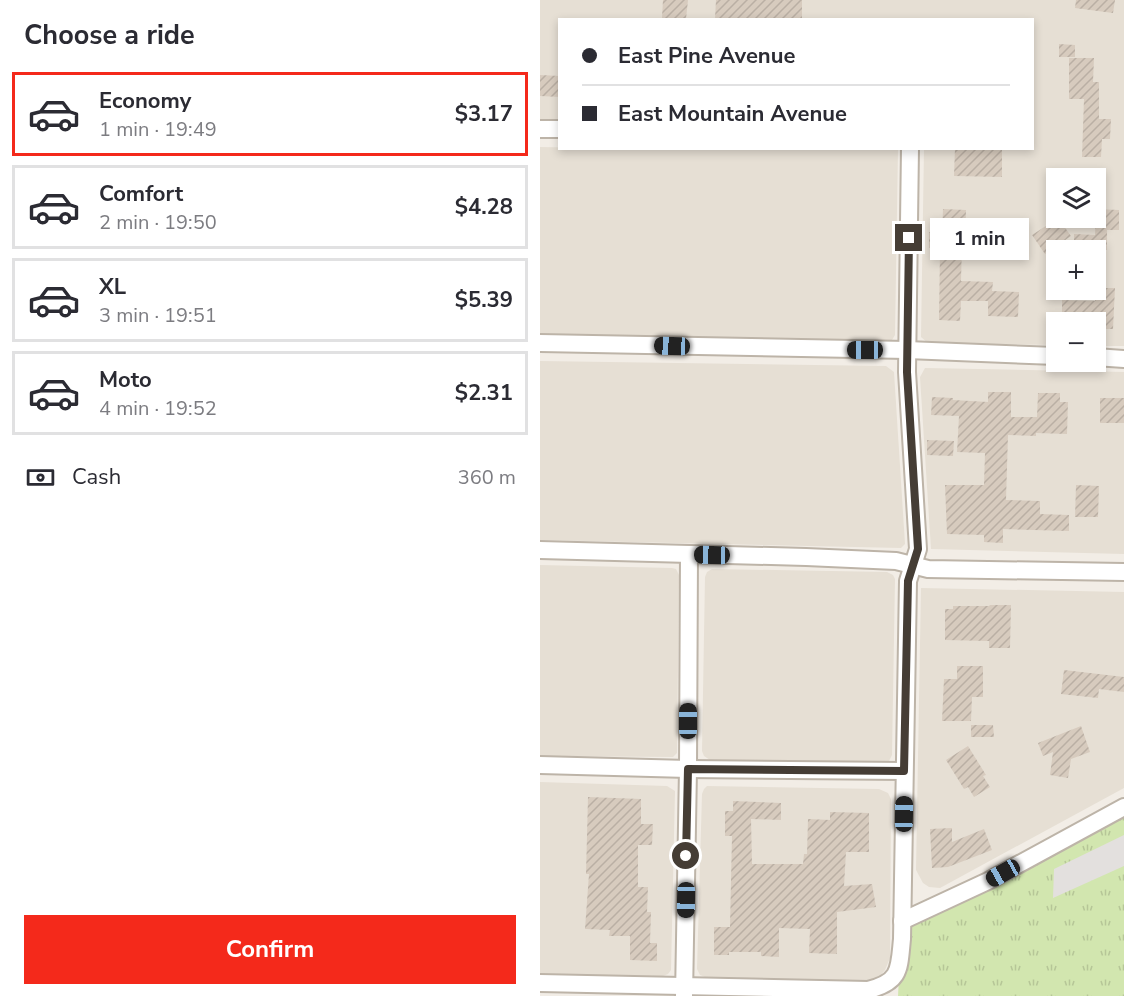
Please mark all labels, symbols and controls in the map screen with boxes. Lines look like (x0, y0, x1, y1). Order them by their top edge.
text: Choose a ride (24, 17, 195, 54)
text: East Pine Avenue (618, 41, 795, 71)
text: Economy (99, 86, 191, 116)
icon: car (27, 87, 81, 141)
text: $3.17 (455, 99, 513, 129)
text: East Mountain Avenue (618, 99, 847, 129)
text: 1 min · 19:49 (99, 116, 217, 143)
map controls (1046, 168, 1106, 372)
button: layers (1046, 168, 1106, 228)
text: Comfort (99, 179, 183, 209)
icon: car (27, 180, 81, 234)
text: $4.28 (455, 192, 513, 222)
text: 2 min · 19:50 (99, 209, 217, 236)
callout: 1 min (930, 217, 1029, 259)
route end (895, 224, 922, 251)
text: 1 min (954, 225, 1005, 252)
button: + (1046, 240, 1106, 300)
text: XL (99, 272, 126, 302)
icon: car (27, 273, 81, 327)
text: $5.39 (455, 285, 513, 315)
text: 3 min · 19:51 (99, 302, 217, 329)
button: − (1046, 312, 1106, 372)
car (654, 336, 690, 356)
car (847, 341, 883, 359)
text: Moto (99, 365, 152, 395)
icon: car (27, 366, 81, 420)
text: $2.31 (455, 378, 513, 408)
text: 4 min · 19:52 (99, 395, 217, 422)
icon: cash (24, 461, 57, 494)
text: Cash (72, 462, 121, 492)
text: 360 m (458, 464, 516, 491)
car (694, 546, 730, 564)
car (679, 703, 697, 739)
car (895, 796, 913, 832)
route start (672, 842, 699, 869)
car (983, 856, 1023, 890)
car (677, 882, 695, 918)
button: Confirm (24, 915, 516, 984)

